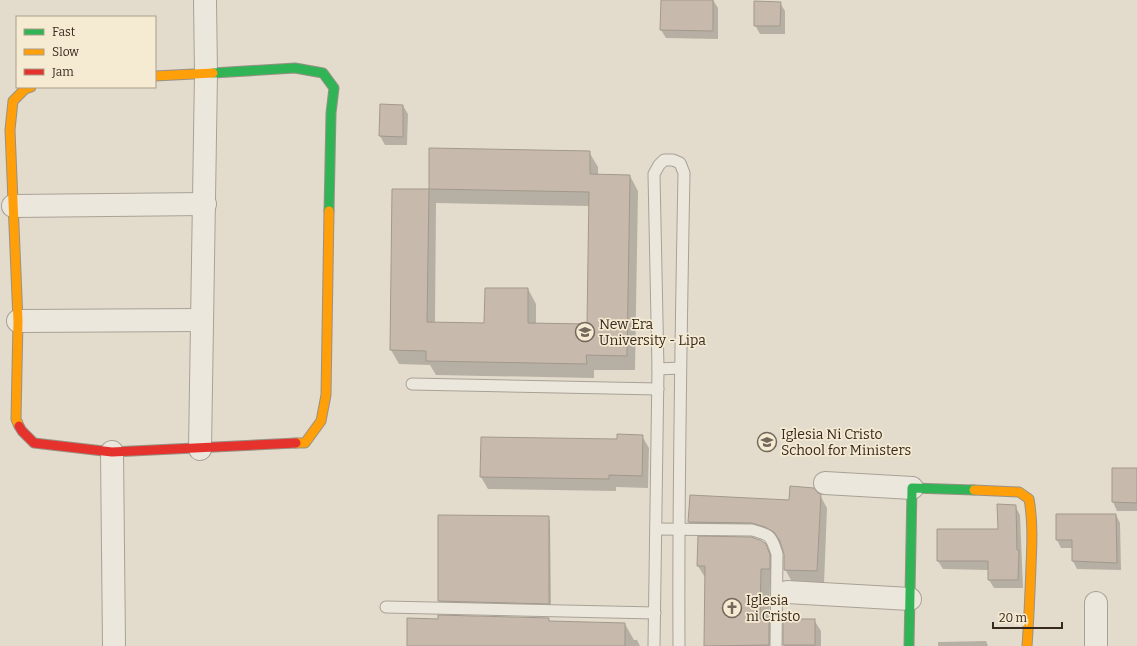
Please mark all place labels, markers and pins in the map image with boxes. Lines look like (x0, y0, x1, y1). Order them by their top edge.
place label: New Era University - Lipa (599, 316, 706, 349)
school or university icon: New Era University - Lipa (574, 321, 596, 343)
place label: Iglesia Ni Cristo School for Ministers (781, 426, 911, 459)
school or university icon: Iglesia Ni Cristo School for Ministers (756, 431, 778, 453)
place label: Iglesia ni Cristo (746, 592, 800, 625)
church icon: Iglesia ni Cristo (721, 597, 743, 619)

